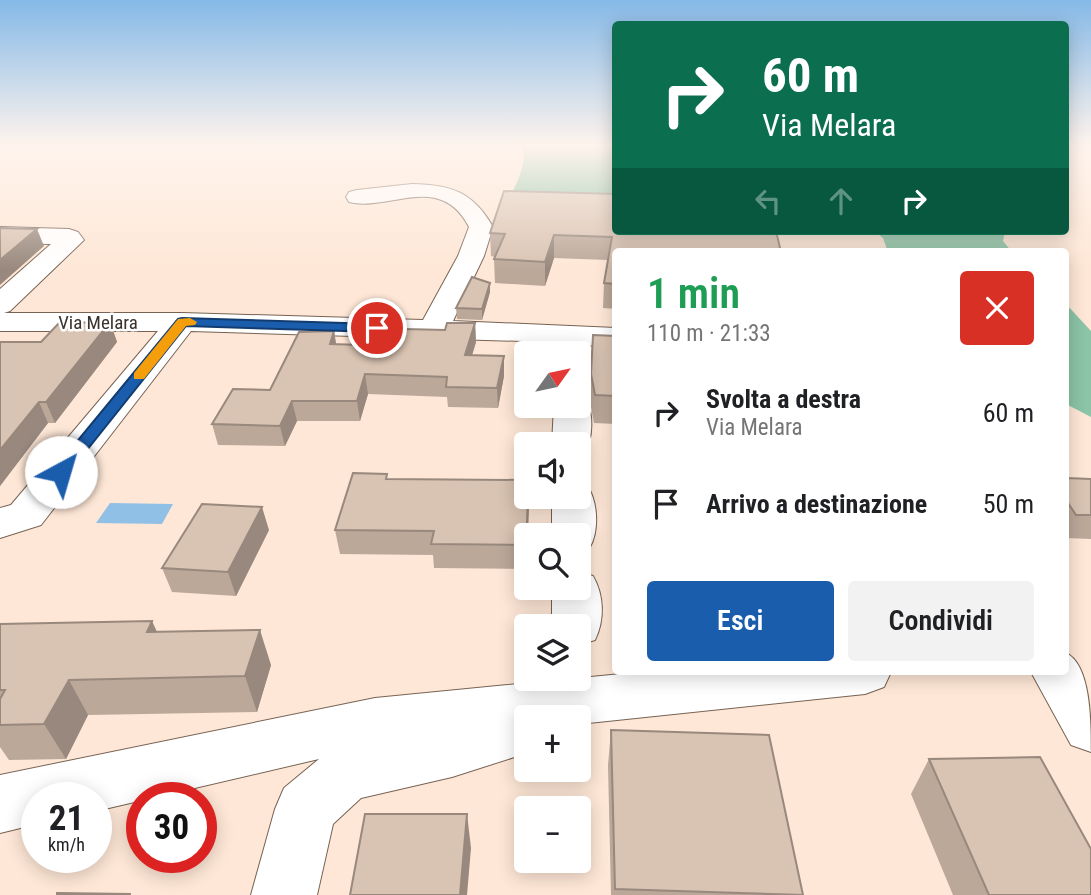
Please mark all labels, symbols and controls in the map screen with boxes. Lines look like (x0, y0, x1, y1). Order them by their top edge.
text: 60 m (762, 47, 859, 104)
icon: right (647, 49, 738, 140)
text: Via Melara (762, 106, 896, 144)
icon: left (749, 182, 787, 220)
icon: ahead (822, 182, 860, 220)
icon: right (895, 182, 933, 220)
text: 1 min (647, 269, 740, 318)
button: close (960, 271, 1034, 345)
pin (347, 298, 407, 358)
icon: arrive (358, 309, 396, 347)
street label: Via Melara (58, 311, 138, 334)
text: 110 m · 21:33 (647, 320, 771, 347)
north arrow (514, 341, 592, 418)
map controls (514, 341, 591, 873)
text: Svolta a destra (706, 384, 861, 414)
icon: right (647, 394, 685, 432)
text: 60 m (983, 398, 1034, 428)
text: Via Melara (706, 414, 803, 441)
button: sound (514, 432, 591, 509)
position arrow (24, 435, 98, 509)
icon: arrive (647, 485, 685, 523)
text: Arrivo a destinazione (706, 489, 927, 519)
text: 50 m (983, 489, 1034, 519)
button: search (514, 523, 591, 600)
button: Esci (647, 581, 834, 661)
button: Condividi (848, 581, 1034, 661)
button: layers (514, 614, 591, 691)
button: + (514, 705, 591, 782)
speed limit sign: 30 (126, 782, 217, 873)
button: − (514, 796, 591, 873)
text: 21 (49, 798, 84, 839)
text: km/h (48, 834, 85, 855)

